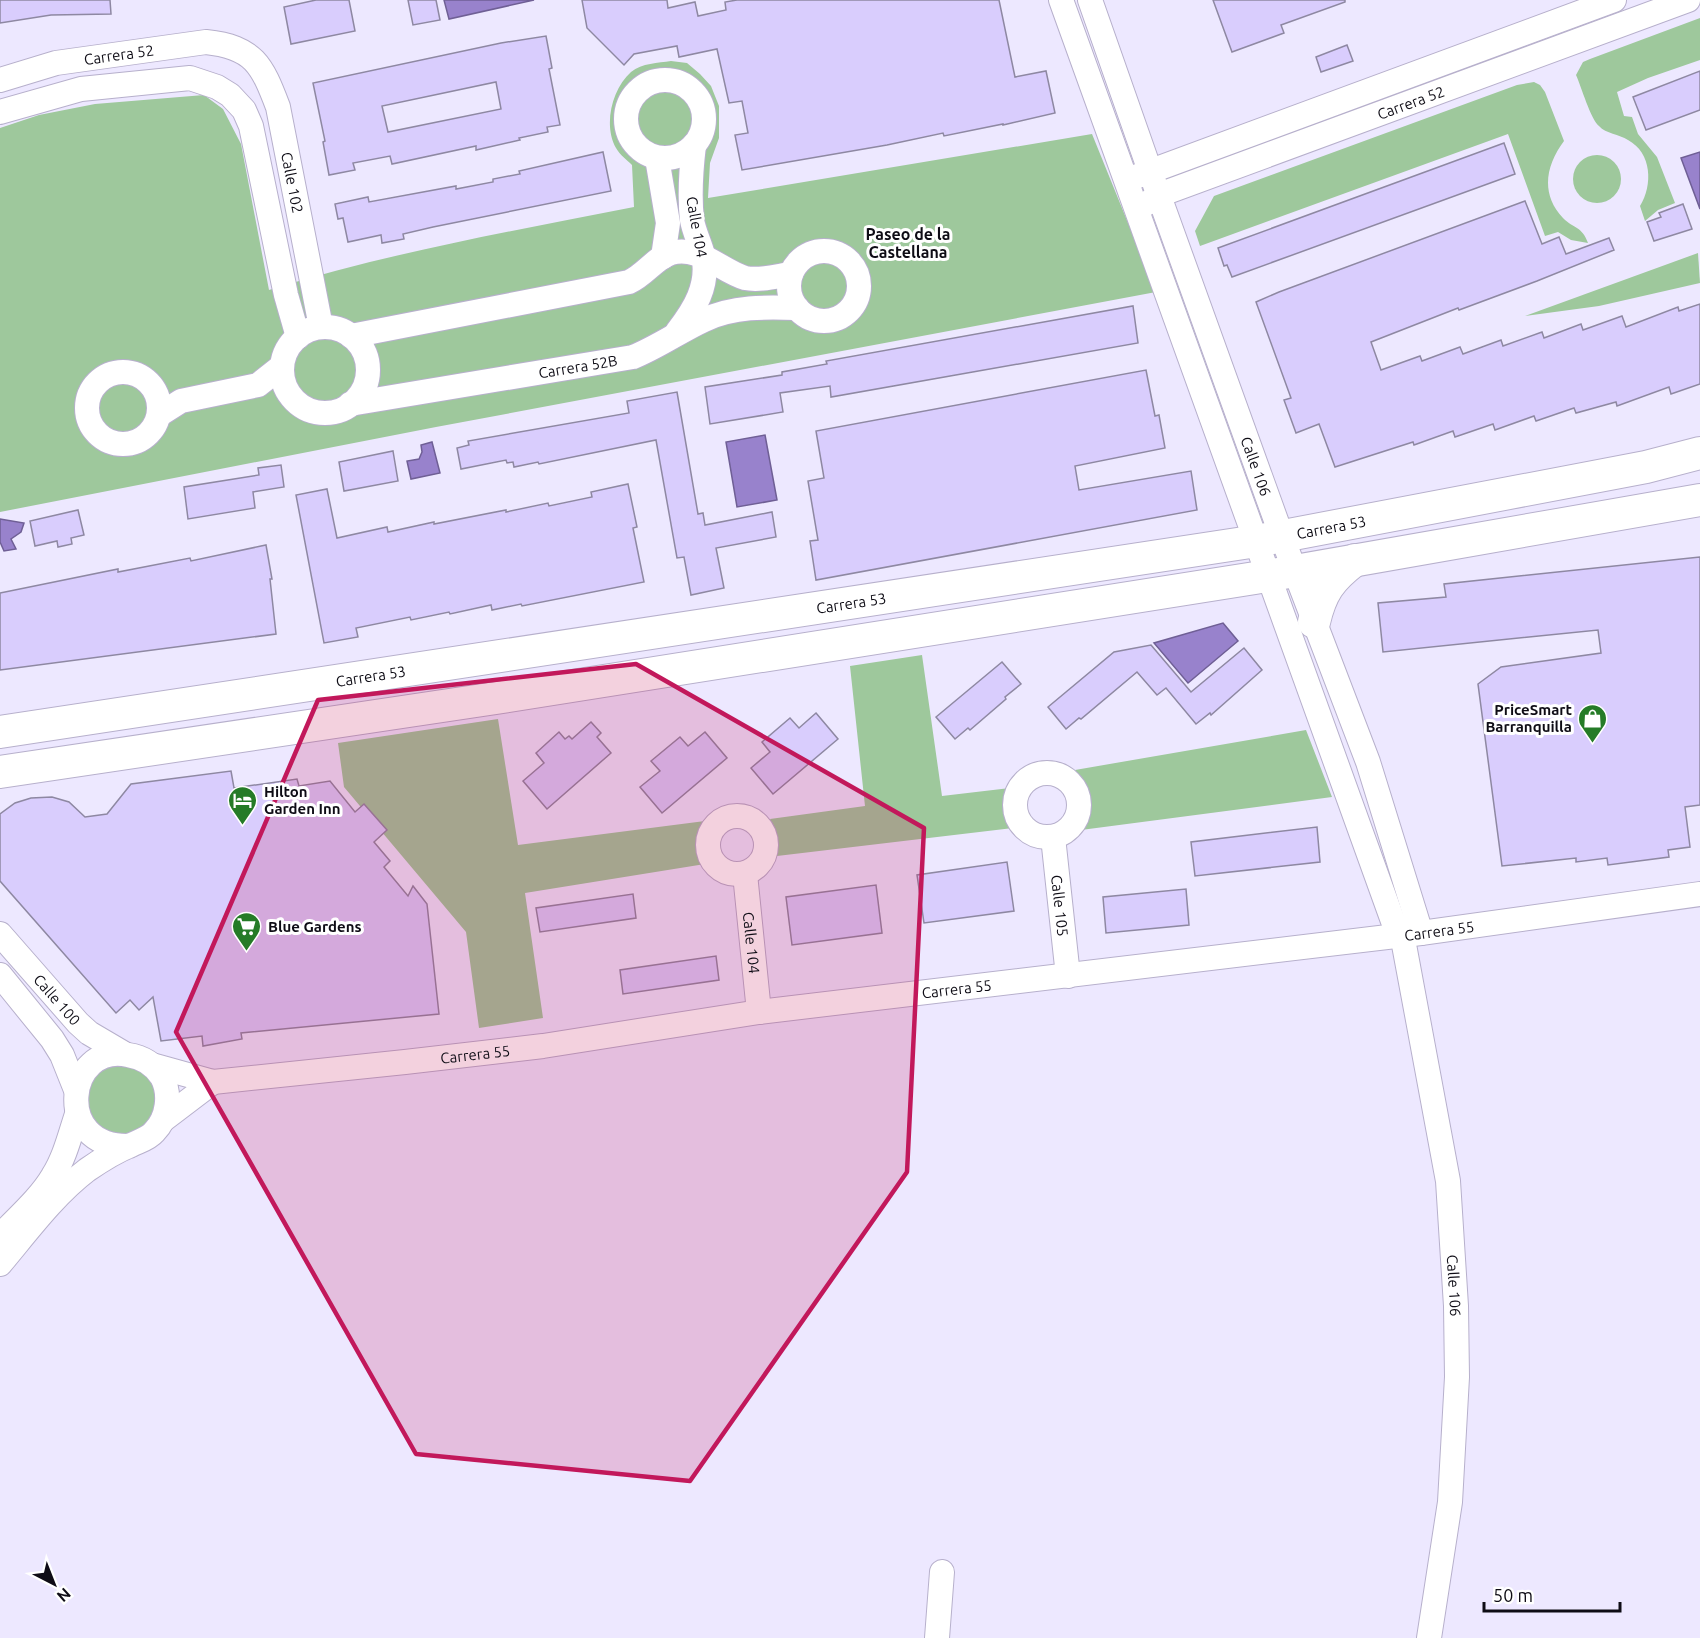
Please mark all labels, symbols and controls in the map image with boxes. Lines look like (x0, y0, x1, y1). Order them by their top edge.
street label: Carrera 52 (83, 41, 155, 67)
street label: Carrera 52 (1375, 82, 1447, 122)
street label: Calle 102 (278, 150, 307, 215)
street label: Calle 104 (683, 195, 711, 259)
district label: Paseo de la Castellana (865, 225, 951, 261)
street label: Carrera 52B (537, 351, 619, 381)
street label: Calle 106 (1238, 434, 1275, 498)
street label: Carrera 53 (1295, 512, 1367, 542)
street label: Carrera 53 (815, 589, 887, 616)
street label: Carrera 53 (335, 662, 407, 689)
place label: PriceSmart Barranquilla (1485, 701, 1573, 735)
shop icon: PriceSmart Barranquilla (1577, 702, 1609, 744)
place label: Hilton Garden Inn (264, 783, 341, 817)
hotel icon: Hilton Garden Inn (227, 784, 259, 826)
street label: Calle 105 (1049, 874, 1072, 937)
supermarket icon: Blue Gardens (231, 910, 263, 952)
street label: Calle 104 (740, 911, 764, 974)
street label: Carrera 55 (1403, 917, 1475, 943)
place label: Blue Gardens (268, 918, 362, 935)
street label: Calle 100 (31, 971, 84, 1028)
street label: Carrera 55 (921, 976, 993, 1001)
street label: Carrera 55 (439, 1041, 511, 1066)
street label: Calle 106 (1444, 1254, 1465, 1317)
north arrow (24, 1554, 84, 1614)
scale bar (1484, 1575, 1620, 1613)
text: N (54, 1584, 74, 1606)
text: 50 m (1493, 1585, 1533, 1605)

